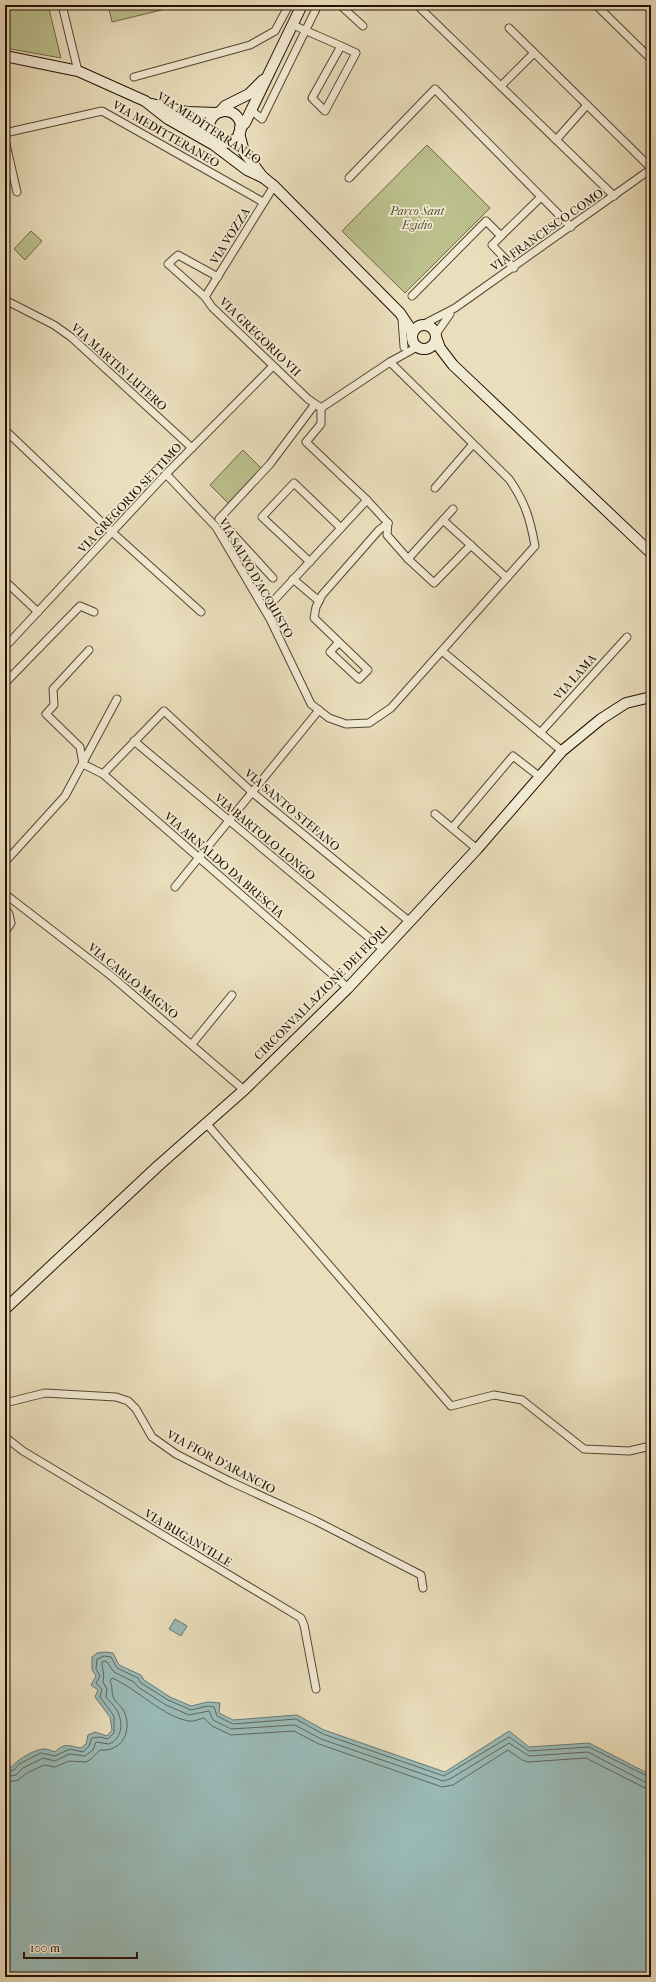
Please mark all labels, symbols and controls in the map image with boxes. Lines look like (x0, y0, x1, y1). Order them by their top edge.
street label: VIA MEDITERRANEO (153, 89, 264, 167)
street label: VIA MEDITTERANEO (109, 97, 222, 170)
street label: VIA FRANCESCO COMO (487, 186, 606, 275)
park label: Parco Sant Egidio (389, 204, 445, 232)
street label: VIA VOZZA (207, 205, 253, 268)
street label: VIA GREGORIO VII (216, 294, 304, 380)
street label: VIA MARTIN LUTERO (68, 320, 170, 414)
street label: VIA GREGORIO SETTIMO (75, 440, 185, 557)
street label: VIA SALVO D'ACQUISTO (215, 515, 296, 641)
street label: VIA LAMA (550, 651, 599, 704)
street label: VIA SANTO STEFANO (241, 765, 343, 854)
street label: VIA BARTOLO LONGO (211, 790, 318, 883)
street label: VIA ARNALDO DA BRESCIA (160, 808, 287, 921)
street label: CIRCONVALLAZIONE DEI FIORI (251, 923, 391, 1063)
street label: VIA CARLO MAGNO (84, 940, 181, 1022)
street label: VIA FIOR D'ARANCIO (163, 1427, 278, 1497)
street label: VIA BUGANVILLE (141, 1506, 234, 1570)
scale bar (24, 1934, 137, 1960)
text: 100 m (30, 1941, 60, 1955)

